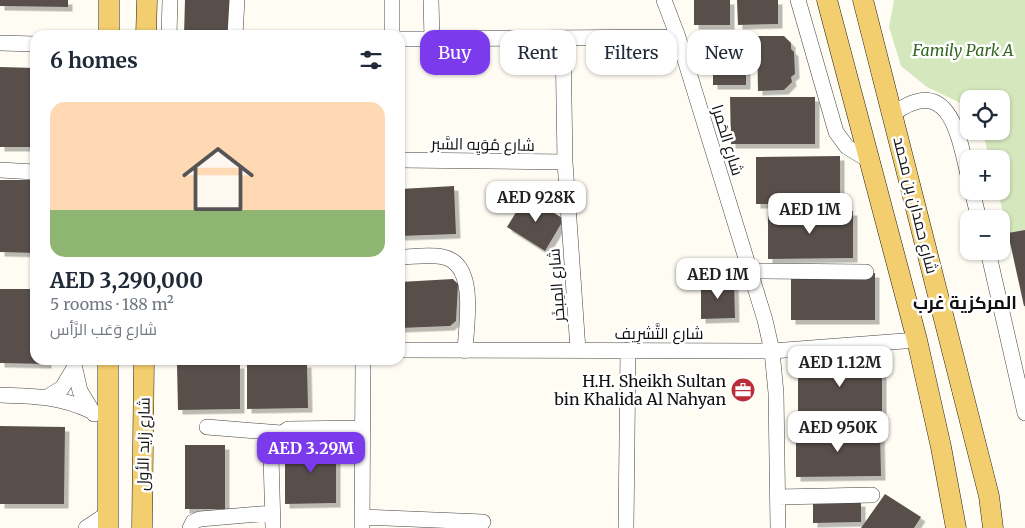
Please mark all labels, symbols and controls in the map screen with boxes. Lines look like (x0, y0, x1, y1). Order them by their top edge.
chip: Buy (420, 30, 490, 75)
chip: Rent (500, 30, 576, 75)
chip: Filters (586, 30, 677, 75)
chip: New (687, 30, 761, 75)
park label: Family Park A (911, 40, 1014, 60)
icon: filters (357, 46, 385, 74)
text: 6 homes (50, 47, 138, 74)
map controls (960, 90, 1010, 260)
button: locate (960, 90, 1010, 140)
street label: شارع الحَمرا (706, 102, 748, 178)
street label: شارع مُوَيِه السَّبر (430, 133, 535, 157)
icon: home (173, 134, 263, 224)
street label: شارع حمدان بن محمد (887, 135, 943, 276)
button: + (960, 150, 1010, 200)
pin: AED 928K (484, 180, 588, 223)
text: AED 928K (497, 187, 575, 207)
pin: AED 1M (769, 192, 851, 235)
text: AED 1M (779, 199, 841, 219)
button: − (960, 210, 1010, 260)
street label: شارع المِبخَر (543, 248, 571, 323)
pin: AED 1M (677, 258, 759, 300)
text: AED 1M (687, 264, 749, 284)
text: AED 3,290,000 (50, 267, 203, 294)
district label: المركزية غرب (913, 291, 1017, 314)
text: 5 rooms · 188 m² (50, 294, 174, 314)
text: شارع وَعَب الرَّأس (50, 319, 157, 339)
street label: شارع التَّشرِيف (615, 323, 703, 345)
pin: AED 1.12M (783, 346, 897, 388)
text: AED 1.12M (799, 352, 881, 372)
place label: H.H. Sheikh Sultan bin Khalida Al Nahyan (553, 371, 726, 409)
office icon: H.H. Sheikh Sultan bin Khalida Al Nahyan (730, 377, 756, 403)
street label: شارع زايد الأول (132, 397, 156, 491)
pin: AED 950K (786, 410, 890, 453)
text: AED 950K (799, 417, 877, 437)
pin: AED 3.29M (254, 432, 368, 474)
text: AED 3.29M (268, 438, 354, 458)

